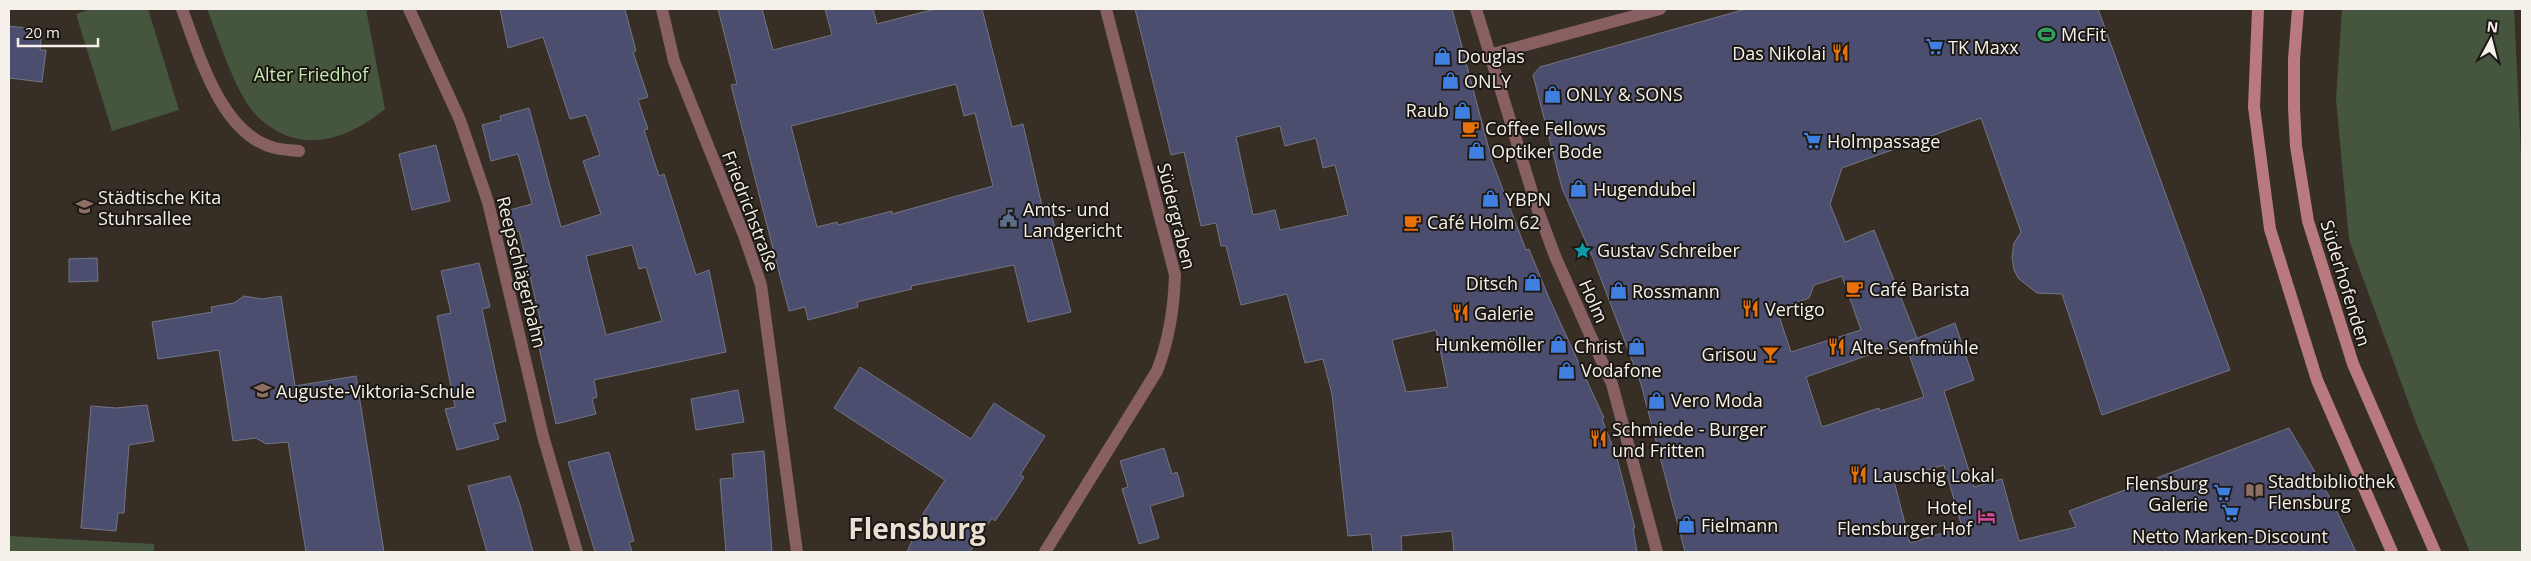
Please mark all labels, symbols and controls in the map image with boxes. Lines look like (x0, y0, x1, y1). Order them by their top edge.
scale bar (18, 15, 98, 47)
north arrow (2466, 15, 2516, 65)
text: N (2486, 16, 2499, 37)
text: 20 m (25, 22, 60, 42)
place label: McFit (2061, 22, 2106, 46)
sports icon: McFit (2037, 24, 2057, 44)
place label: TK Maxx (1948, 35, 2019, 59)
supermarket icon: TK Maxx (1924, 37, 1944, 57)
place label: Das Nikolai (1732, 41, 1826, 65)
restaurant icon: Das Nikolai (1830, 43, 1850, 63)
place label: Douglas (1457, 44, 1525, 68)
shop icon: Douglas (1433, 46, 1453, 66)
park label: Alter Friedhof (254, 62, 369, 86)
place label: ONLY (1464, 69, 1512, 93)
shop icon: ONLY (1440, 71, 1460, 91)
place label: ONLY & SONS (1566, 82, 1683, 106)
shop icon: ONLY & SONS (1542, 84, 1562, 104)
place label: Raub (1406, 98, 1449, 122)
shop icon: Raub (1453, 100, 1473, 120)
place label: Coffee Fellows (1485, 116, 1606, 140)
cafe icon: Coffee Fellows (1461, 118, 1481, 138)
place label: Holmpassage (1827, 129, 1940, 153)
supermarket icon: Holmpassage (1803, 131, 1823, 151)
place label: Optiker Bode (1491, 139, 1602, 163)
shop icon: Optiker Bode (1467, 141, 1487, 161)
street label: Friedrichstraße (717, 147, 785, 275)
street label: Südergraben (1152, 160, 1202, 272)
place label: Hugendubel (1593, 177, 1696, 201)
shop icon: Hugendubel (1569, 179, 1589, 199)
place label: Städtische Kita Stuhrsallee (98, 185, 221, 230)
place label: YBPN (1505, 187, 1551, 211)
shop icon: YBPN (1481, 189, 1501, 209)
street label: Reepschlägerbahn (492, 194, 552, 350)
school or university icon: Städtische Kita Stuhrsallee (74, 197, 94, 217)
place label: Amts- und Landgericht (1023, 197, 1122, 242)
public building icon: Amts- und Landgericht (999, 209, 1019, 229)
place label: Café Holm 62 (1427, 210, 1540, 234)
cafe icon: Café Holm 62 (1403, 212, 1423, 232)
street label: Süderhofenden (2315, 217, 2377, 349)
place label: Gustav Schreiber (1597, 238, 1740, 262)
place icon: Gustav Schreiber (1573, 240, 1593, 260)
place label: Ditsch (1466, 271, 1518, 295)
shop icon: Ditsch (1522, 273, 1542, 293)
street label: Holm (1574, 275, 1614, 327)
place label: Café Barista (1869, 277, 1970, 301)
place label: Rossmann (1632, 279, 1720, 303)
cafe icon: Café Barista (1845, 279, 1865, 299)
shop icon: Rossmann (1608, 281, 1628, 301)
place label: Vertigo (1765, 297, 1825, 321)
restaurant icon: Vertigo (1741, 299, 1761, 319)
place label: Galerie (1474, 301, 1534, 325)
restaurant icon: Galerie (1450, 303, 1470, 323)
place label: Hunkemöller (1435, 332, 1545, 356)
shop icon: Hunkemöller (1548, 334, 1568, 354)
place label: Christ (1574, 334, 1623, 358)
place label: Alte Senfmühle (1851, 335, 1979, 359)
shop icon: Christ (1627, 336, 1647, 356)
restaurant icon: Alte Senfmühle (1827, 337, 1847, 357)
place label: Grisou (1702, 342, 1757, 366)
bar icon: Grisou (1761, 344, 1781, 364)
place label: Vodafone (1581, 358, 1662, 382)
shop icon: Vodafone (1557, 360, 1577, 380)
place label: Auguste-Viktoria-Schule (276, 379, 475, 403)
school or university icon: Auguste-Viktoria-Schule (252, 381, 272, 401)
place label: Vero Moda (1671, 388, 1763, 412)
shop icon: Vero Moda (1647, 390, 1667, 410)
place label: Schmiede - Burger und Fritten (1612, 417, 1767, 462)
restaurant icon: Schmiede - Burger und Fritten (1588, 429, 1608, 449)
place label: Lauschig Lokal (1873, 463, 1995, 487)
restaurant icon: Lauschig Lokal (1849, 465, 1869, 485)
place label: Stadtbibliothek Flensburg (2268, 469, 2396, 514)
place label: Flensburg Galerie (2125, 471, 2208, 516)
library icon: Stadtbibliothek Flensburg (2244, 481, 2264, 501)
supermarket icon: Flensburg Galerie (2212, 483, 2232, 503)
place label: Hotel Flensburger Hof (1837, 495, 1973, 540)
supermarket icon: Netto Marken-Discount (2220, 503, 2240, 523)
hotel icon: Hotel Flensburger Hof (1976, 507, 1996, 527)
district label: Flensburg (848, 509, 986, 547)
place label: Fielmann (1701, 513, 1778, 537)
shop icon: Fielmann (1677, 515, 1697, 535)
place label: Netto Marken-Discount (2132, 524, 2328, 548)

